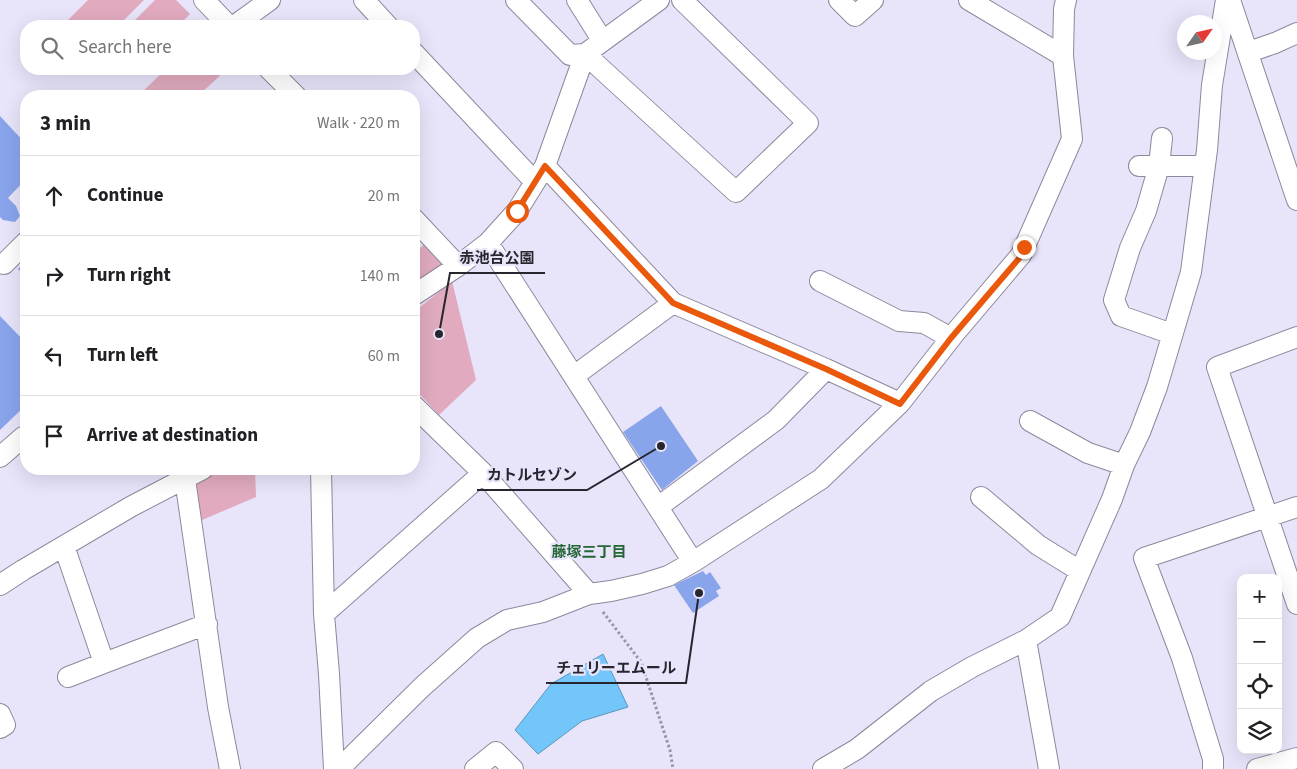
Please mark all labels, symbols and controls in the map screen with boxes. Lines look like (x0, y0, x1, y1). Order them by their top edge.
north arrow (1177, 15, 1222, 60)
search box (20, 20, 420, 75)
icon: search (38, 34, 66, 62)
text: Search here (78, 34, 172, 61)
text: 3 min (40, 108, 91, 138)
text: Walk · 220 m (317, 112, 400, 134)
icon: ahead (40, 182, 68, 210)
text: Continue (87, 182, 164, 209)
text: 20 m (368, 185, 400, 207)
route start (506, 200, 529, 223)
route end (1013, 236, 1036, 259)
callout: 赤池台公園 (450, 243, 545, 273)
text: 赤池台公園 (459, 248, 535, 269)
icon: right (40, 262, 68, 290)
text: Turn right (87, 262, 171, 289)
text: 140 m (360, 265, 400, 287)
icon: left (40, 342, 68, 370)
text: Turn left (87, 342, 158, 369)
text: 60 m (368, 345, 400, 367)
icon: arrive (40, 422, 68, 450)
text: Arrive at destination (87, 422, 258, 449)
callout: カトルセゾン (477, 460, 587, 490)
text: カトルセゾン (487, 465, 577, 486)
district label: 藤塚三丁目 (551, 542, 627, 563)
map controls (1237, 574, 1282, 754)
button: + (1237, 574, 1282, 619)
button: − (1237, 619, 1282, 664)
callout: チェリーエムール (546, 653, 686, 683)
text: チェリーエムール (556, 658, 676, 679)
button: locate (1237, 664, 1282, 709)
button: layers (1237, 709, 1282, 754)

